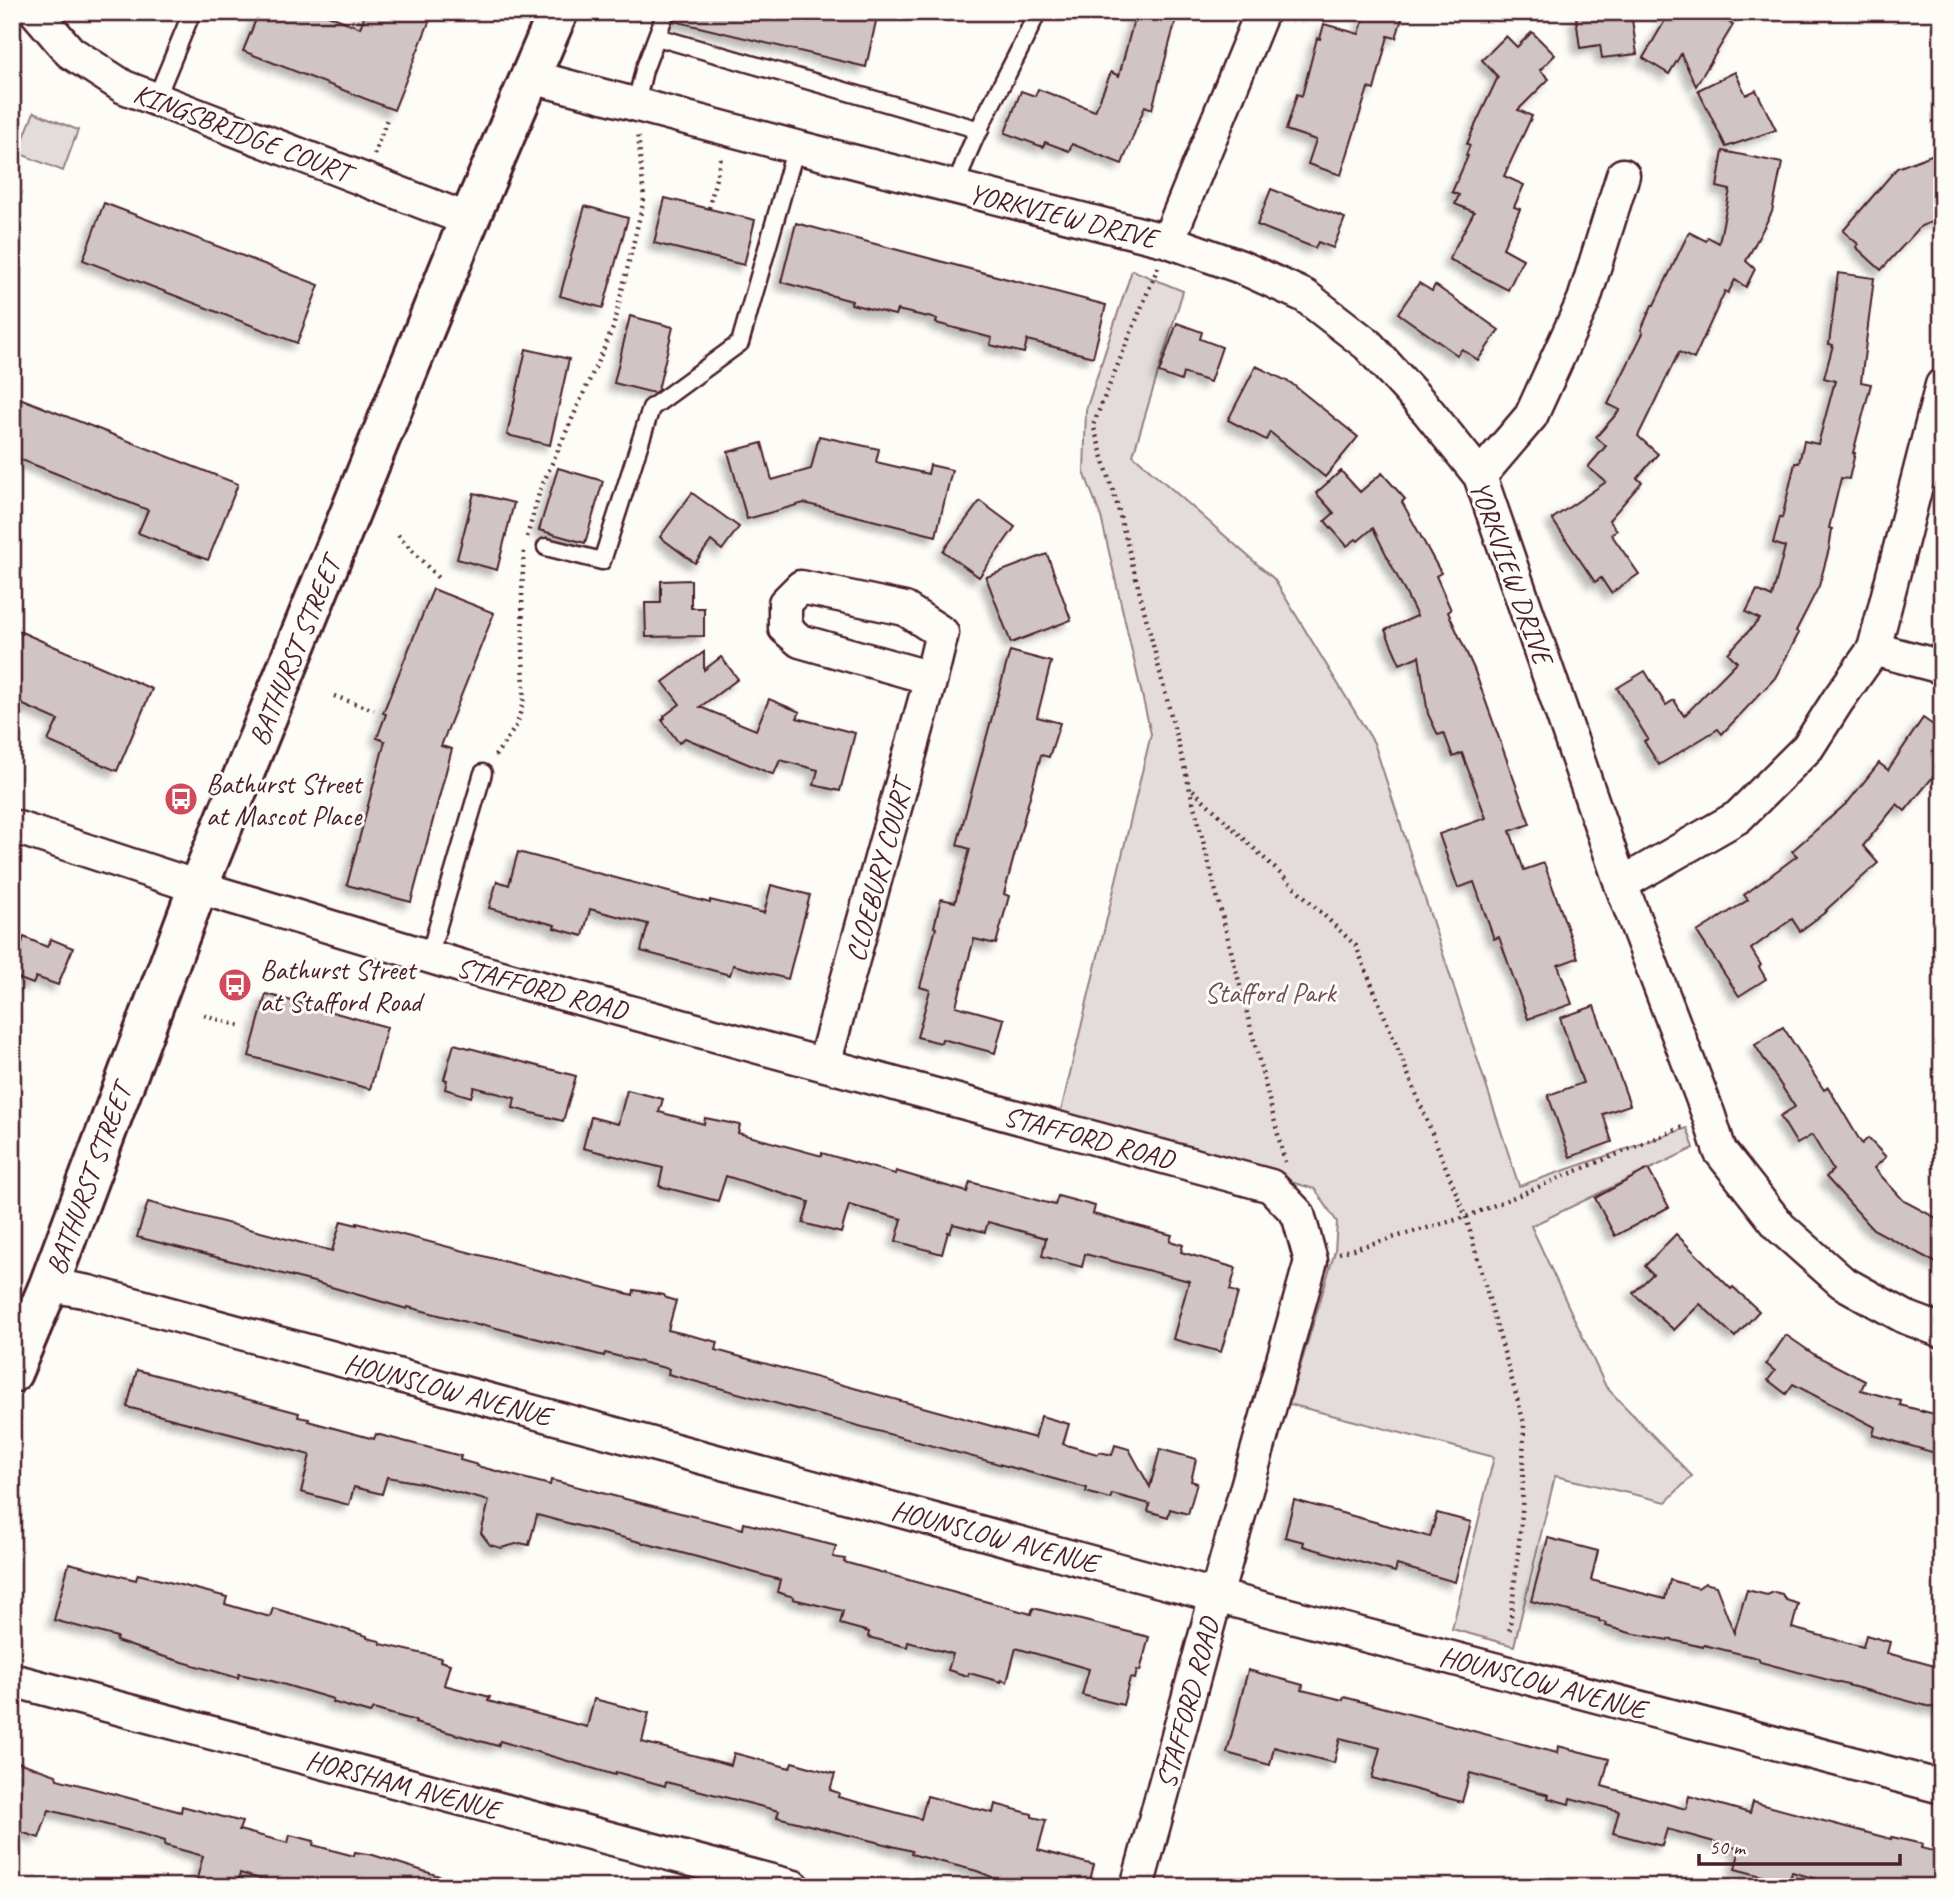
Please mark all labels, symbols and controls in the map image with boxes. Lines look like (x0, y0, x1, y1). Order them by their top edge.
street label: KINGSBRIDGE COURT (129, 75, 361, 192)
street label: YORKVIEW DRIVE (965, 175, 1164, 257)
street label: YORKVIEW DRIVE (1462, 476, 1562, 672)
street label: BATHURST STREET (241, 546, 350, 751)
place label: Bathurst Street at Mascot Place (206, 766, 364, 833)
street label: CLOEBURY COURT (838, 770, 921, 965)
bus stop icon: Bathurst Street at Mascot Place (162, 780, 200, 818)
street label: STAFFORD ROAD (453, 949, 633, 1028)
place label: Bathurst Street at Stafford Road (260, 952, 425, 1019)
bus stop icon: Bathurst Street at Stafford Road (216, 966, 254, 1004)
park label: Stafford Park (1204, 975, 1337, 1010)
street label: BATHURST STREET (38, 1073, 141, 1279)
street label: STAFFORD ROAD (1000, 1098, 1180, 1177)
street label: HOUNSLOW AVENUE (341, 1345, 558, 1435)
street label: HOUNSLOW AVENUE (888, 1492, 1105, 1582)
street label: STAFFORD ROAD (1148, 1612, 1227, 1792)
street label: HOUNSLOW AVENUE (1436, 1638, 1653, 1728)
street label: HORSHAM AVENUE (302, 1742, 507, 1828)
scale bar (1699, 1822, 1900, 1866)
text: 50 m (1709, 1834, 1747, 1860)

